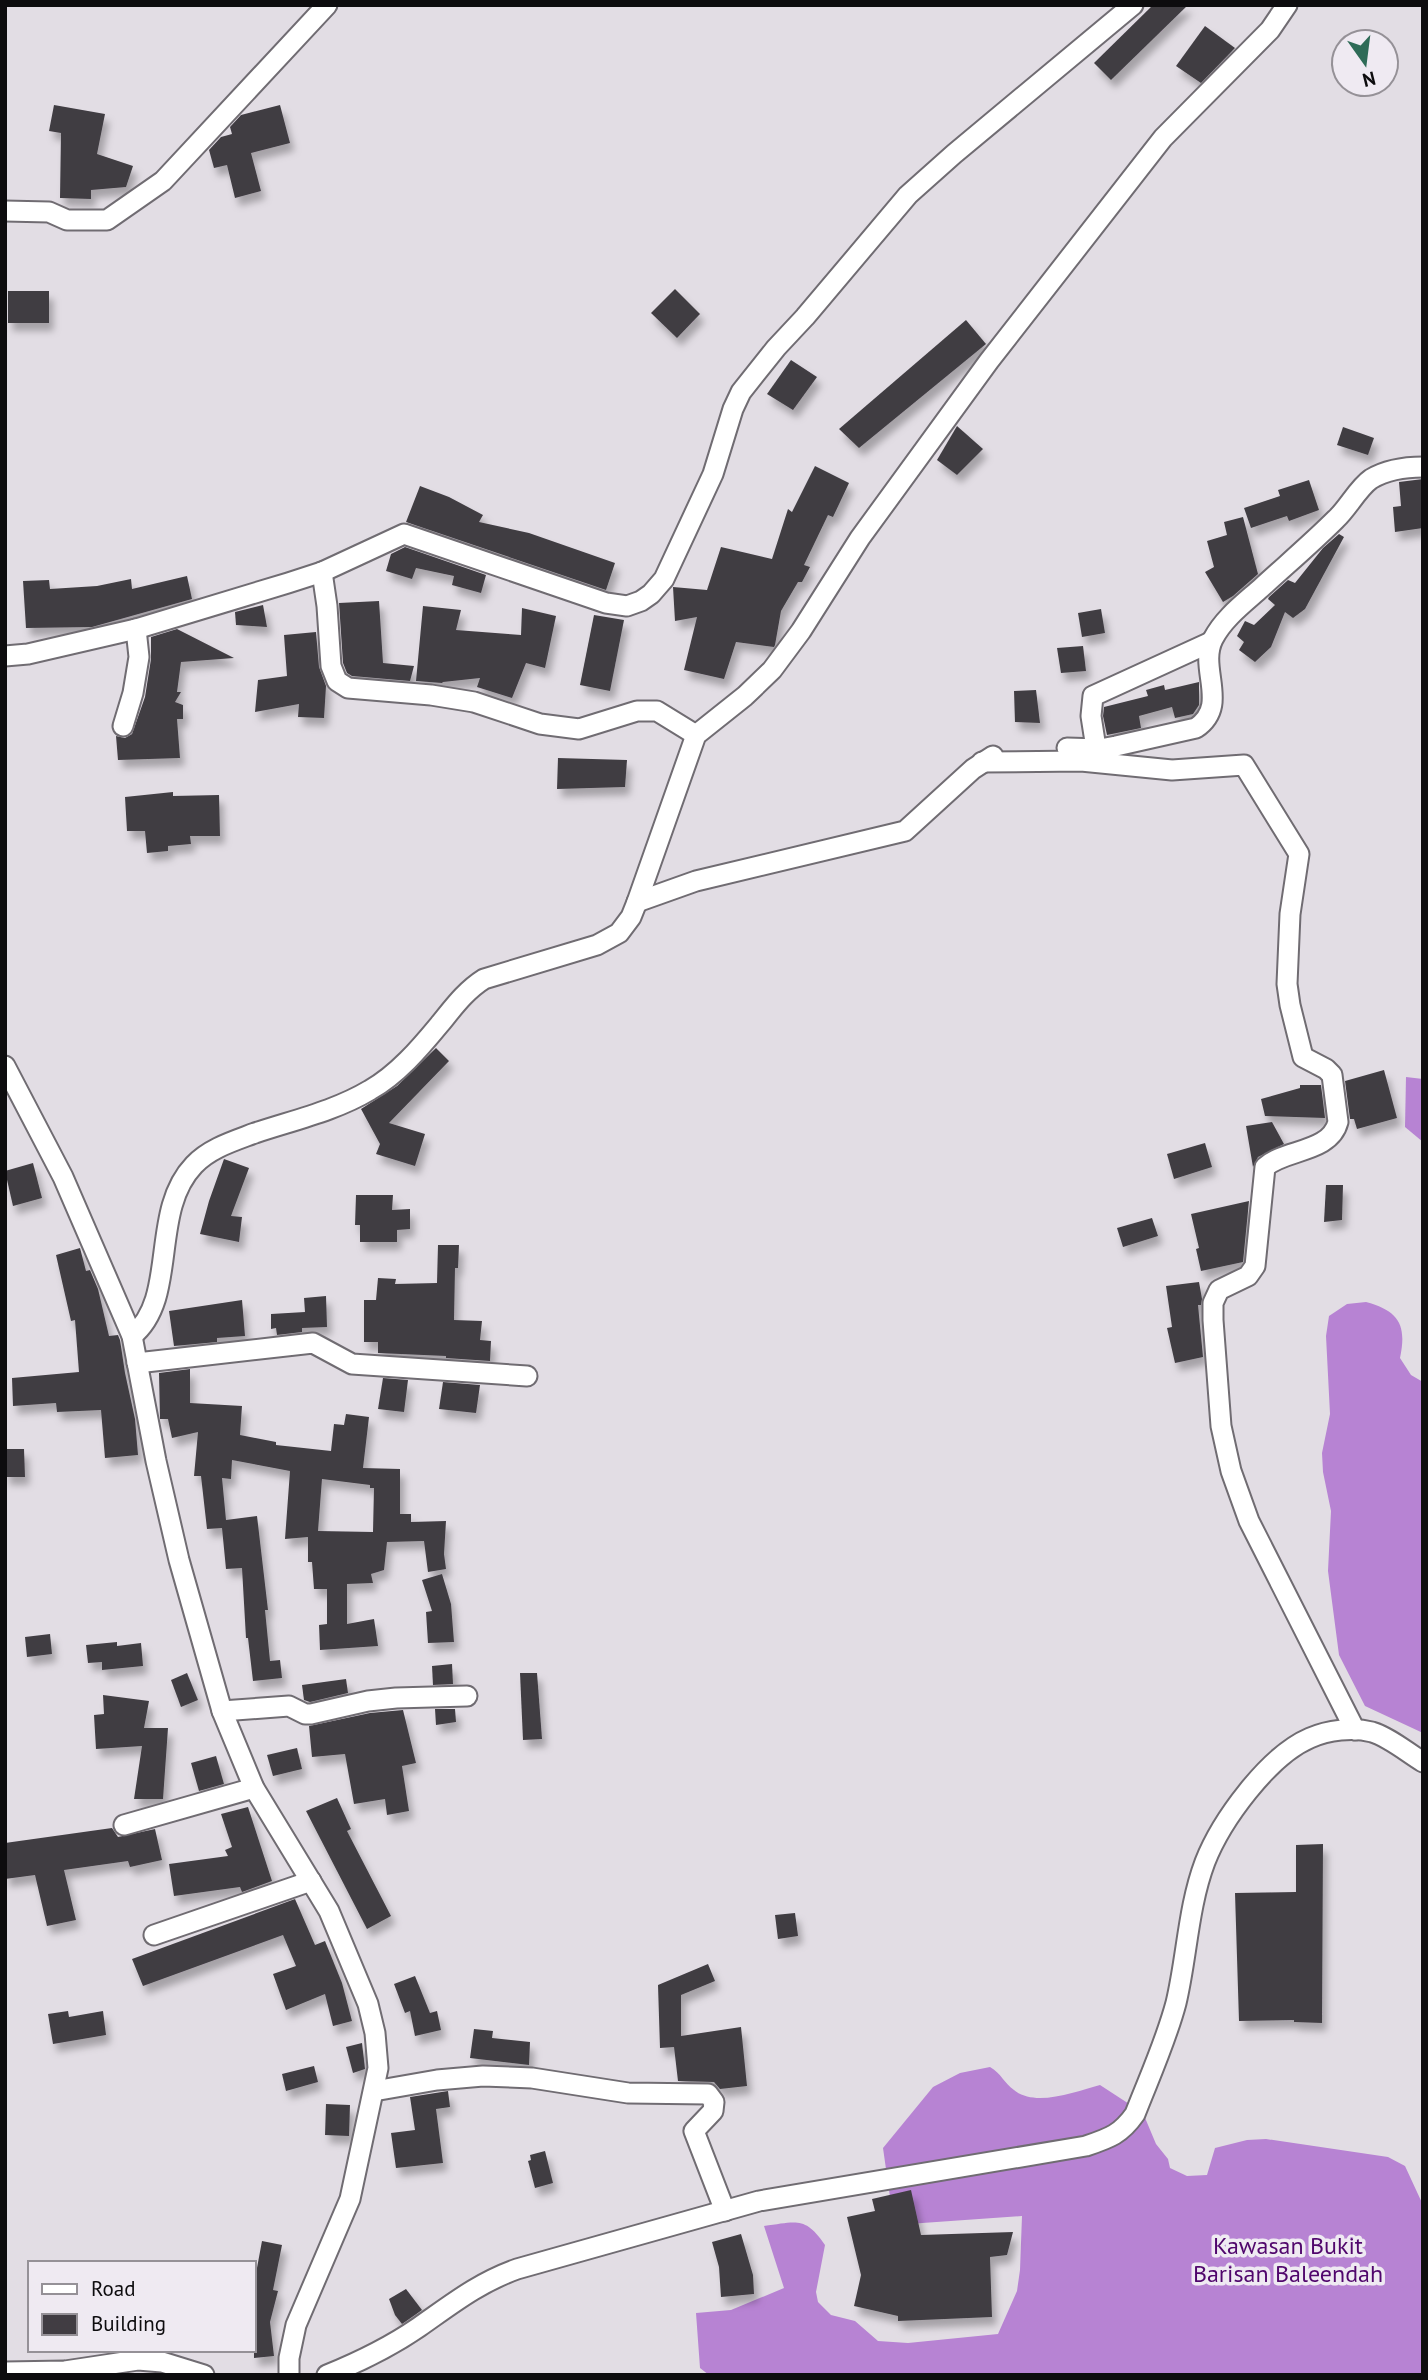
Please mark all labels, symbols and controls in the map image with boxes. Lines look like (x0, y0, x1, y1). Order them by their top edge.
north arrow (1330, 28, 1400, 98)
text: N (1360, 66, 1378, 93)
park label: Kawasan Bukit Barisan Baleendah (1193, 2230, 1383, 2289)
legend (28, 2261, 256, 2352)
text: Road (91, 2275, 135, 2302)
text: Building (91, 2310, 166, 2337)

